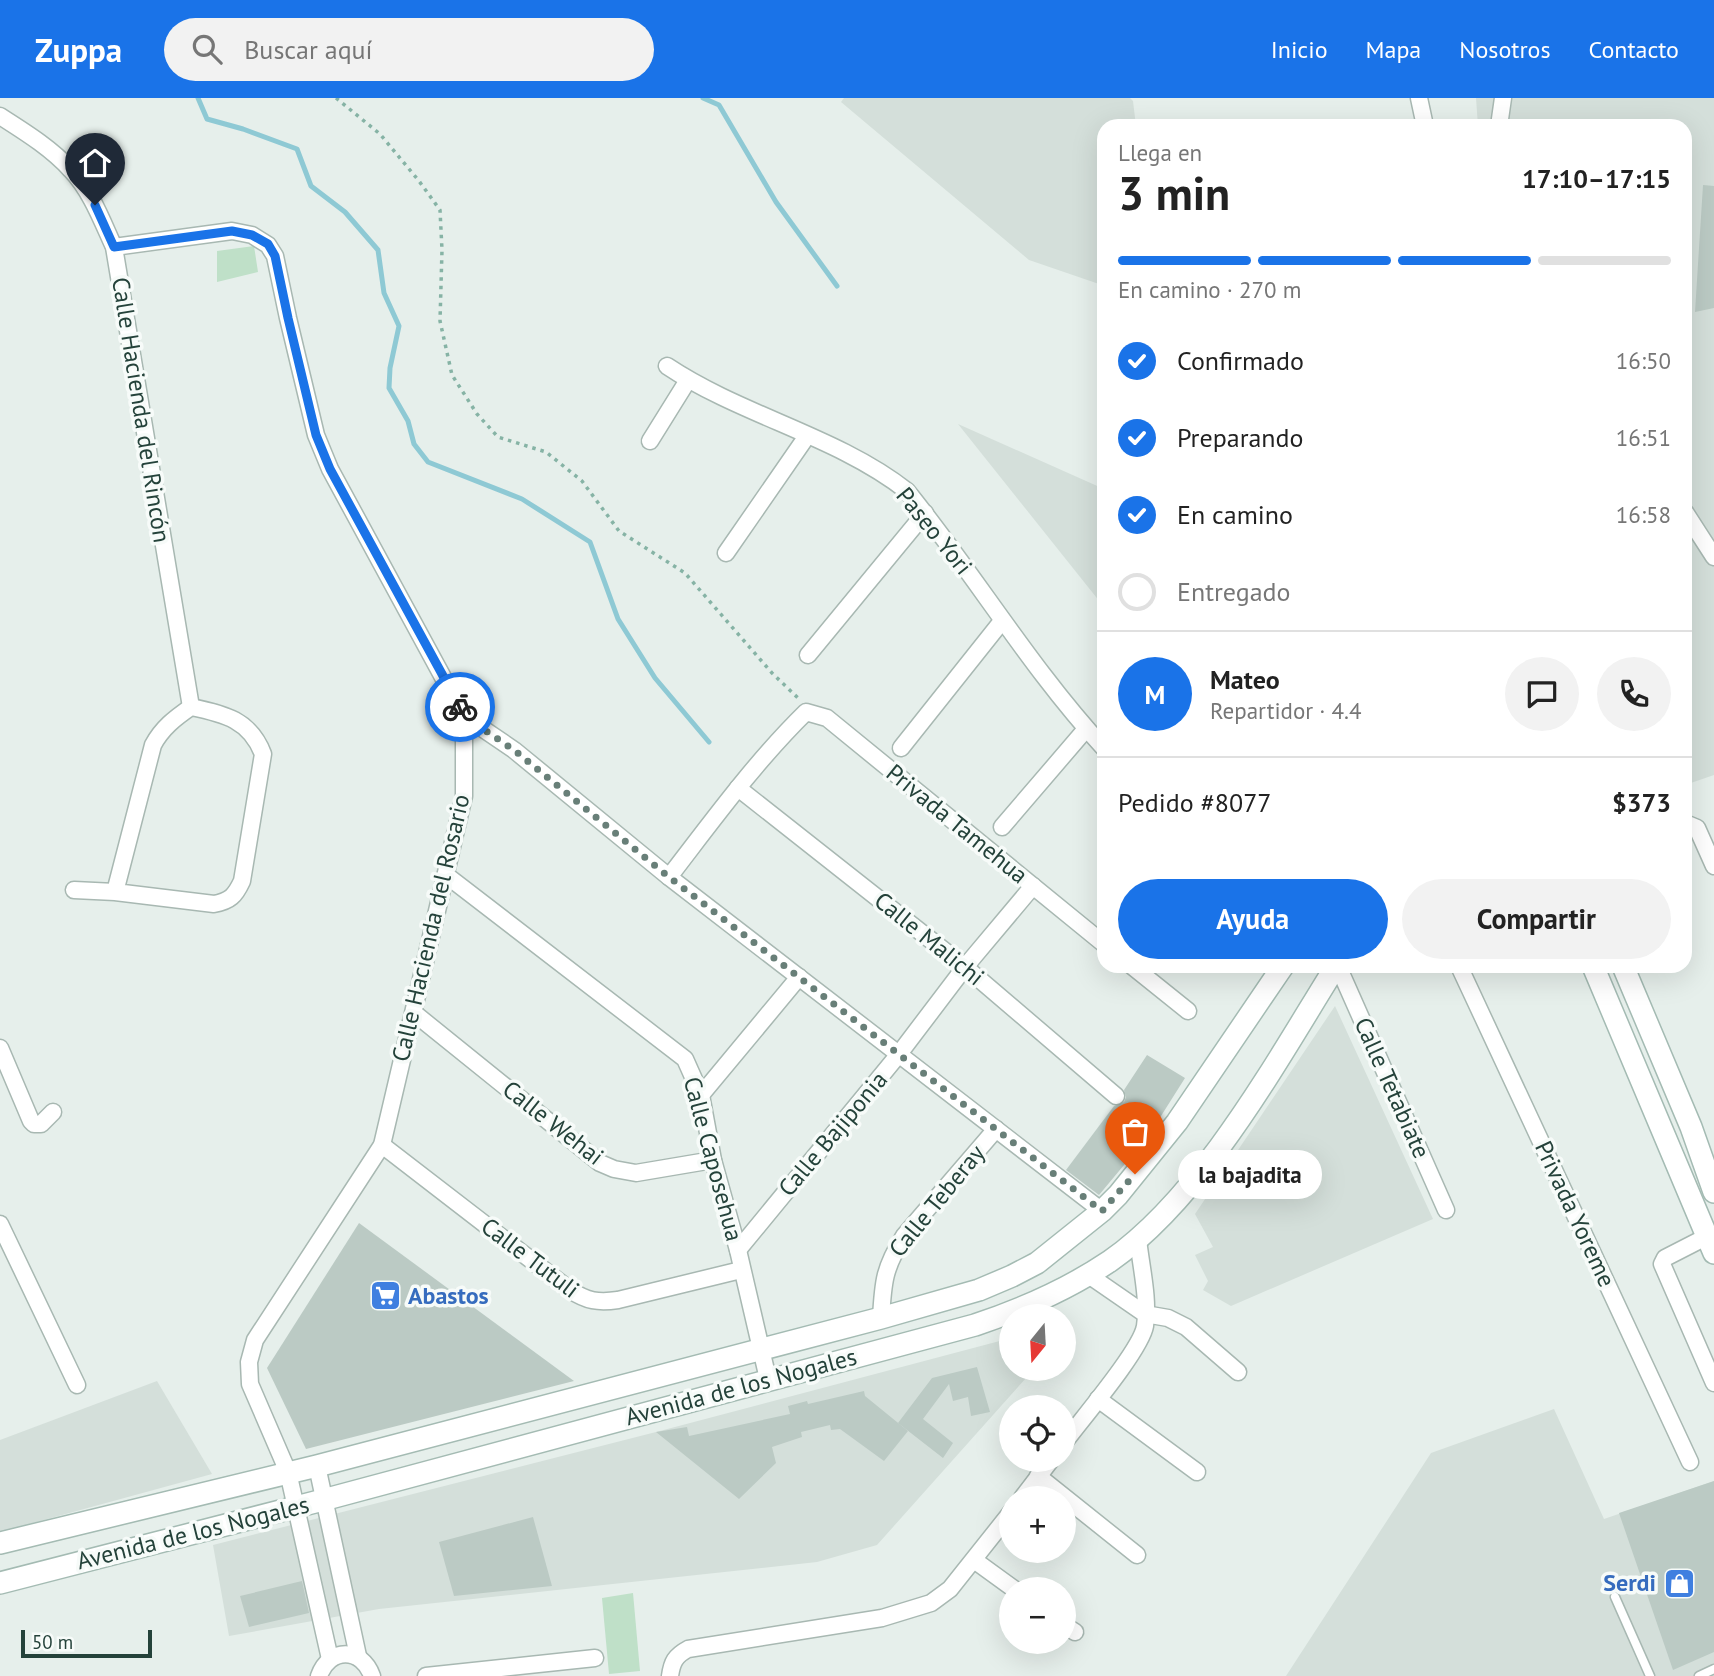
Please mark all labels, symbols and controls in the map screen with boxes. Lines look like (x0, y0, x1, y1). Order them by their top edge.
search box (164, 18, 654, 81)
text: Zuppa (35, 28, 122, 71)
icon: search (188, 30, 226, 68)
text: Buscar aquí (244, 33, 373, 66)
text: Inicio (1271, 34, 1328, 65)
text: Mapa (1366, 34, 1421, 65)
text: Nosotros (1459, 34, 1551, 65)
text: Contacto (1589, 34, 1679, 65)
pin (65, 133, 125, 205)
text: Llega en (1118, 138, 1202, 167)
icon: home (76, 144, 114, 182)
text: 17:10–17:15 (1522, 162, 1671, 195)
text: 3 min (1118, 163, 1230, 223)
street label: Calle Hacienda del Rincón (105, 275, 178, 545)
text: En camino · 270 m (1118, 275, 1301, 304)
icon: check (1118, 342, 1156, 380)
text: Confirmado (1177, 344, 1304, 377)
text: 16:50 (1616, 346, 1671, 375)
icon: check (1118, 419, 1156, 457)
text: Preparando (1177, 421, 1304, 454)
text: 16:51 (1616, 423, 1671, 452)
street label: Paseo Yori (890, 481, 979, 581)
icon: check (1118, 496, 1156, 534)
text: En camino (1177, 498, 1293, 531)
text: 16:58 (1616, 500, 1671, 529)
text: Entregado (1177, 575, 1291, 608)
button: chat (1505, 657, 1579, 731)
button: phone (1597, 657, 1671, 731)
text: Mateo (1210, 663, 1280, 696)
courier (425, 672, 495, 742)
text: M (1145, 678, 1165, 711)
icon: bike (441, 688, 479, 726)
text: Repartidor · 4.4 (1210, 696, 1362, 725)
street label: Privada Tamehua (880, 757, 1034, 890)
text: Pedido #8077 (1118, 786, 1271, 819)
text: $373 (1612, 786, 1671, 819)
street label: Calle Hacienda del Rosario (385, 791, 476, 1065)
button: Ayuda (1118, 879, 1388, 959)
button: Compartir (1402, 879, 1671, 959)
street label: Calle Malichi (868, 885, 991, 992)
street label: Calle Tetabiate (1348, 1013, 1437, 1163)
street label: Calle Bajiponia (771, 1065, 894, 1203)
street label: Calle Wehai (497, 1073, 610, 1172)
street label: Calle Caposehua (677, 1073, 750, 1245)
pin (1105, 1102, 1165, 1174)
icon: bag (1116, 1113, 1154, 1151)
street label: Privada Yoreme (1528, 1136, 1623, 1292)
street label: Calle Teberay (882, 1138, 991, 1263)
callout: la bajadita (1177, 1150, 1320, 1198)
text: la bajadita (1198, 1160, 1302, 1189)
street label: Calle Tutuli (475, 1211, 586, 1305)
supermarket icon: Abastos (368, 1279, 402, 1313)
place label: Abastos (408, 1280, 489, 1311)
north arrow (999, 1304, 1076, 1381)
map controls (999, 1304, 1076, 1654)
street label: Avenida de los Nogales (622, 1341, 860, 1432)
button: locate (999, 1395, 1076, 1472)
button: + (999, 1486, 1076, 1563)
street label: Avenida de los Nogales (73, 1489, 312, 1576)
shop icon: Serdi (1662, 1566, 1696, 1600)
place label: Serdi (1603, 1567, 1656, 1598)
button: − (999, 1577, 1076, 1654)
scale bar (21, 1627, 152, 1659)
text: 50 m (32, 1630, 73, 1654)

